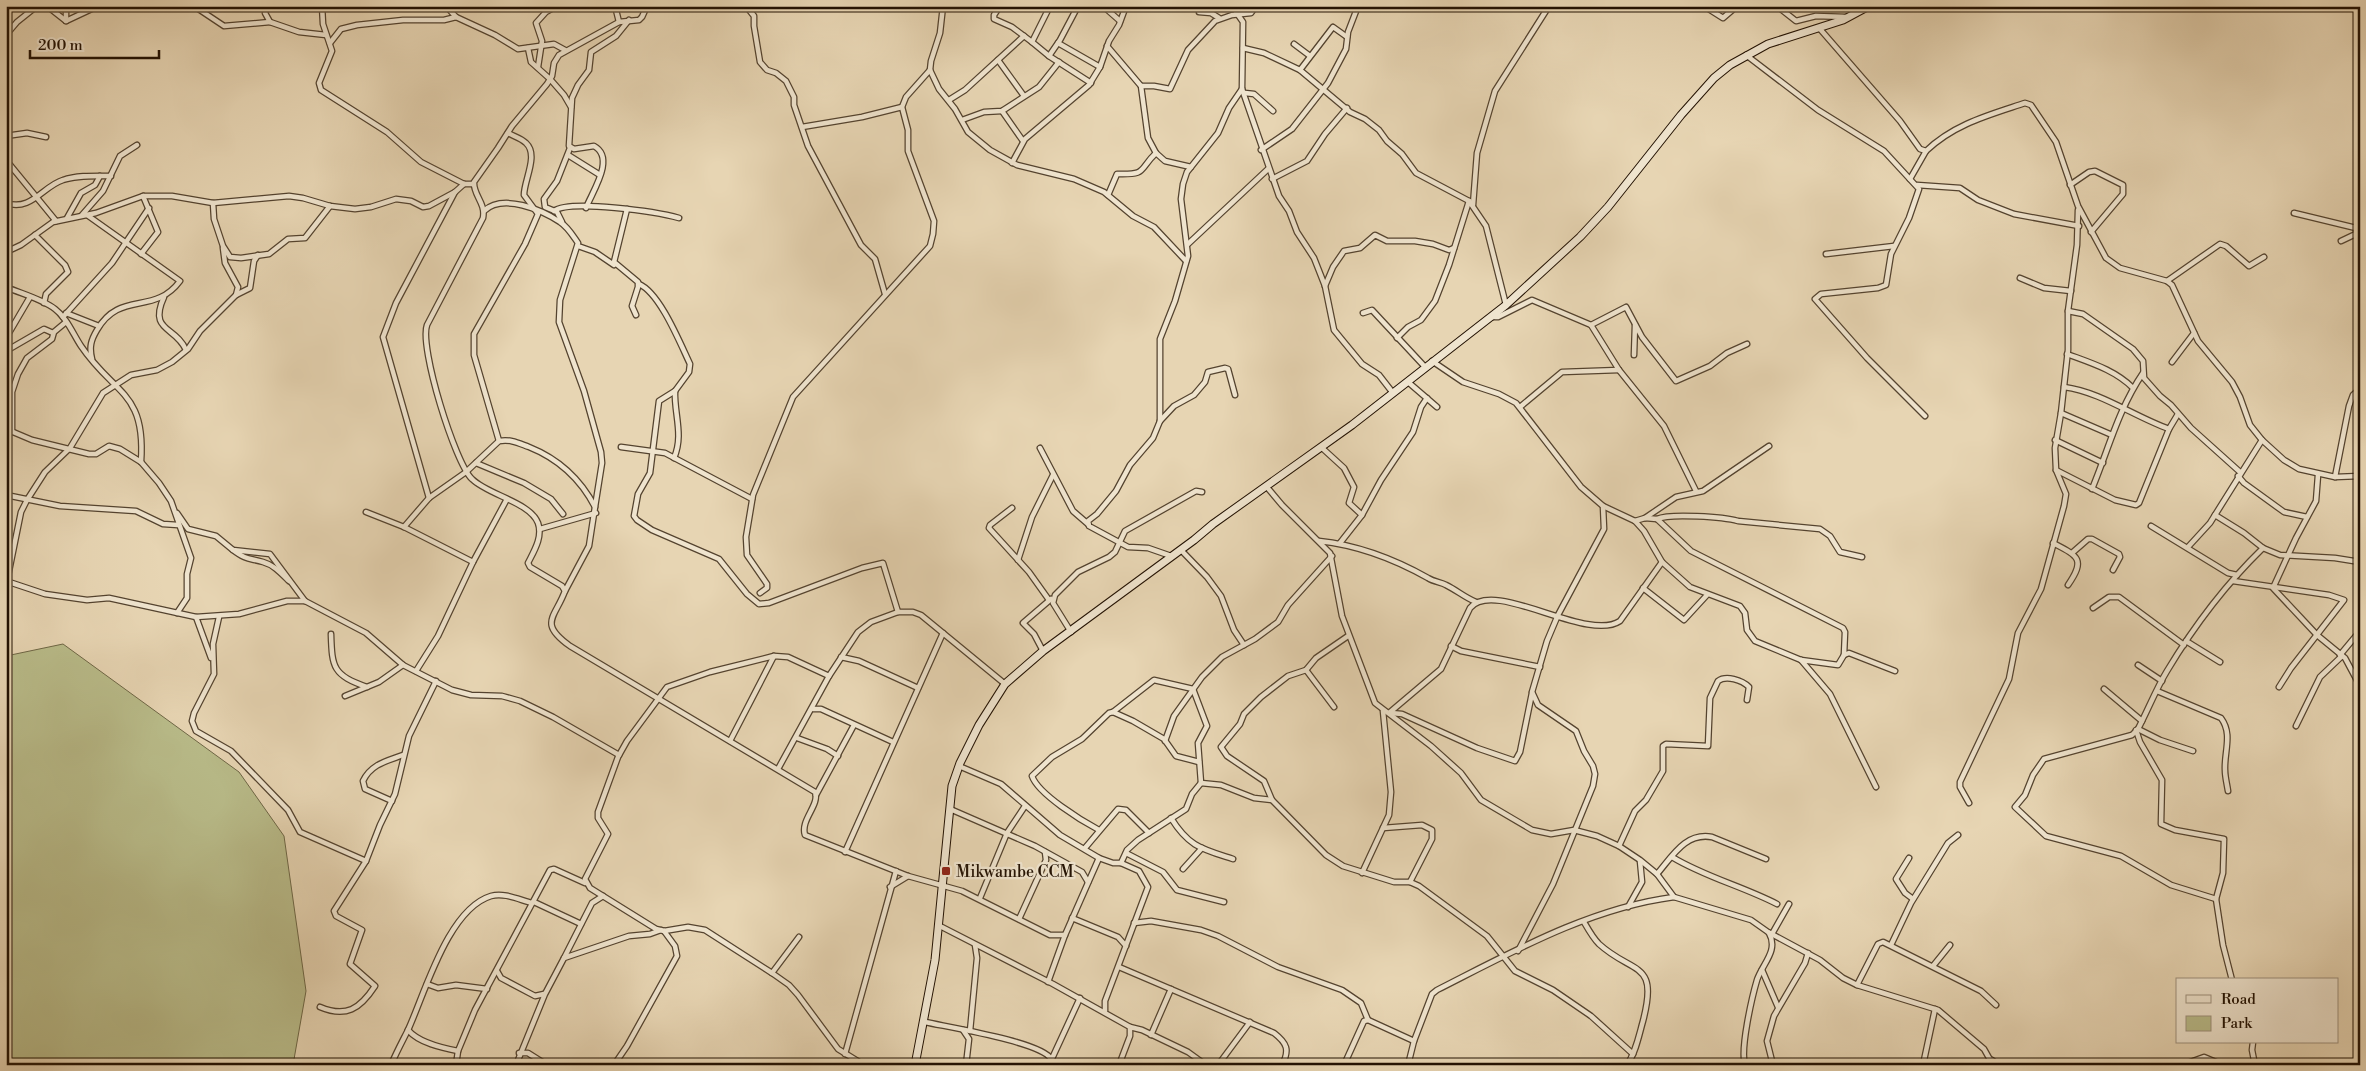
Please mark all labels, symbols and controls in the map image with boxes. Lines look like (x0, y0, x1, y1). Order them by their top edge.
scale bar (30, 28, 159, 60)
text: 200 m (38, 36, 83, 55)
place label: Mikwambe CCM (956, 862, 1074, 882)
marker: Mikwambe CCM (940, 865, 952, 877)
legend (2176, 978, 2338, 1044)
text: Road (2221, 990, 2256, 1009)
text: Park (2221, 1014, 2253, 1033)

